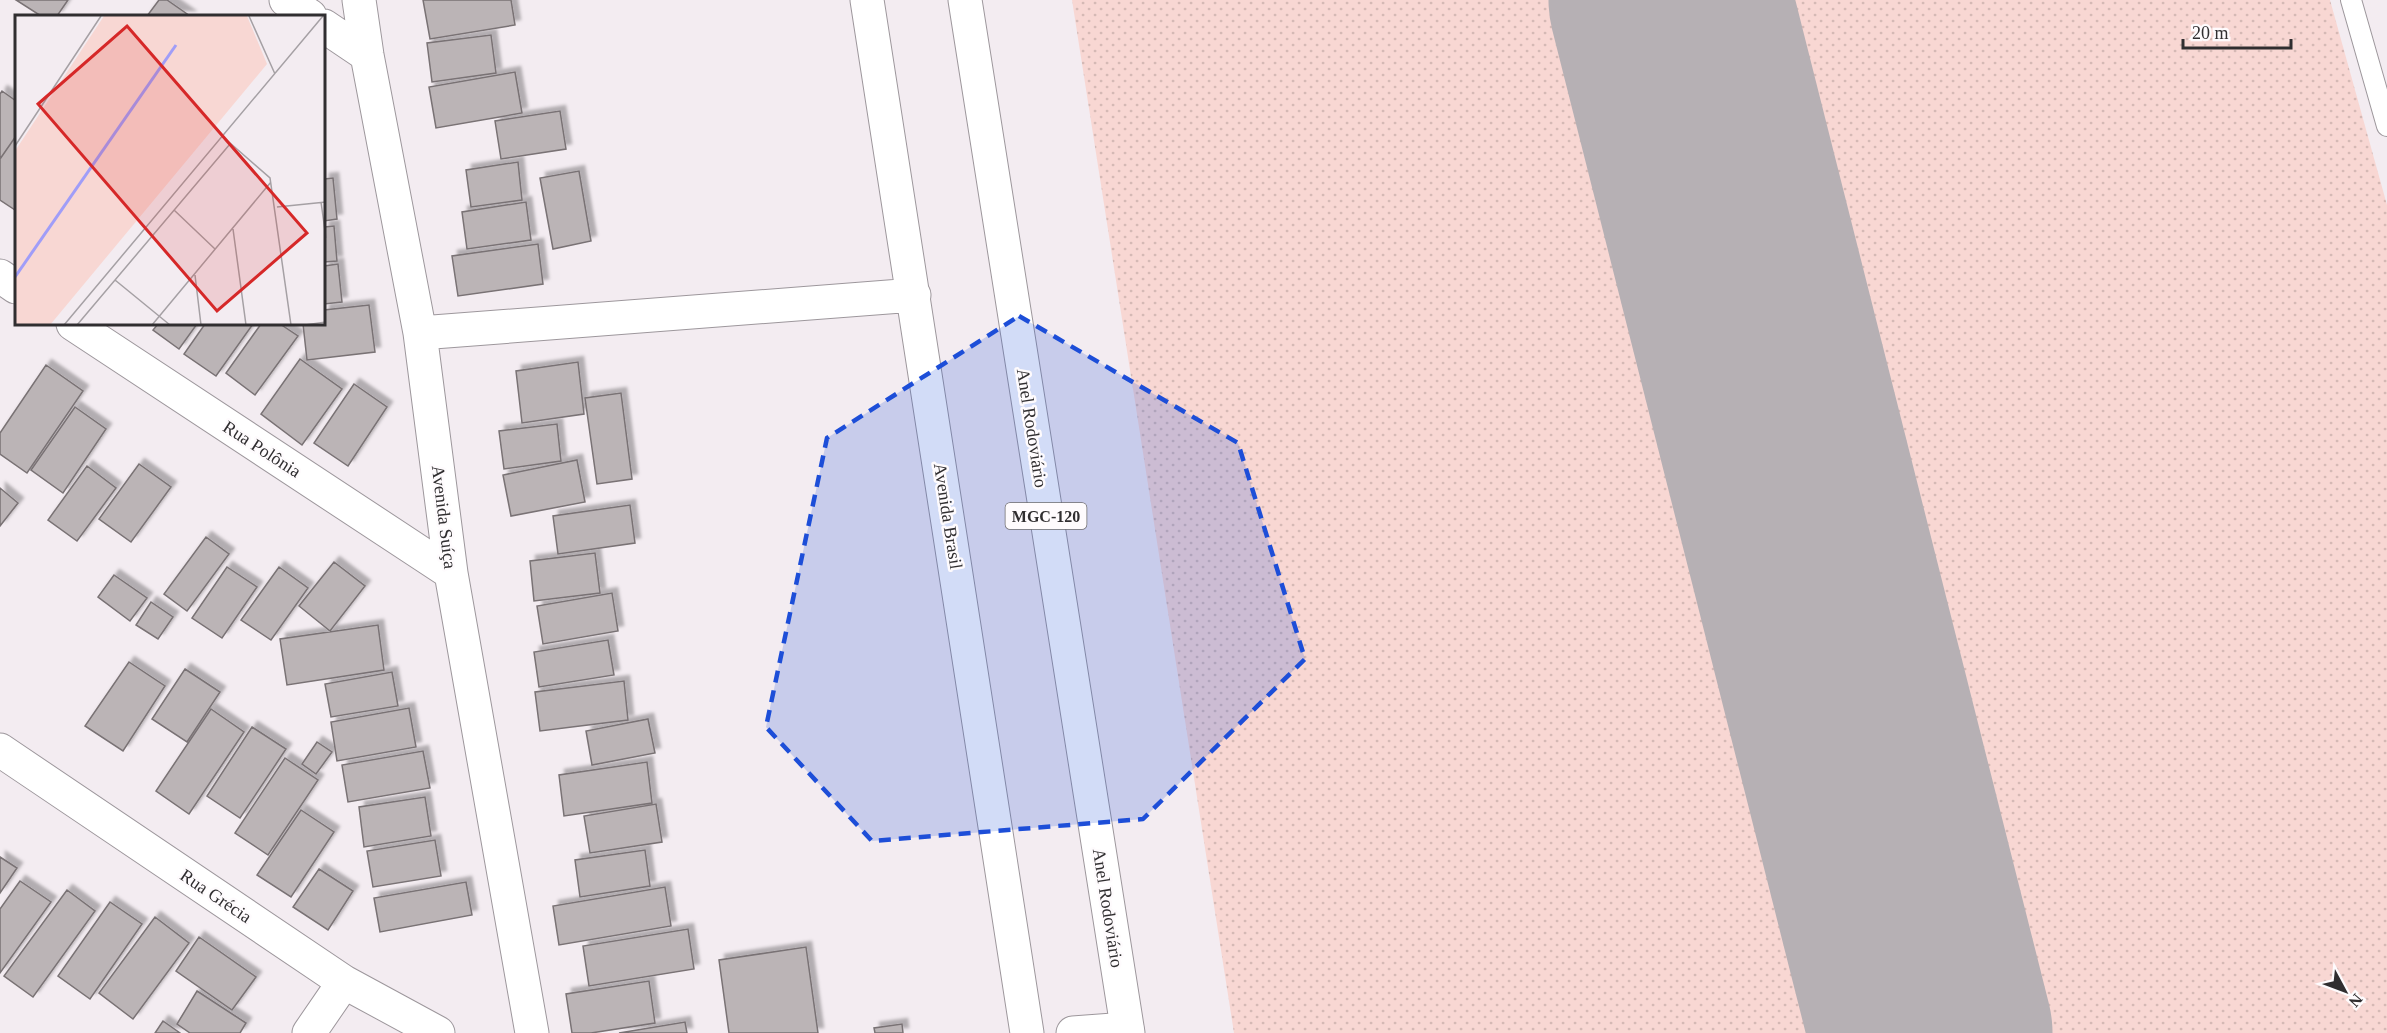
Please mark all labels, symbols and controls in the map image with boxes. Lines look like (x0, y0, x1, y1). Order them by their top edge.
scale bar (2183, 12, 2291, 50)
inset map (15, 15, 326, 326)
text: 20 m (2192, 23, 2229, 43)
street label: Anel Rodoviário (1013, 367, 1051, 489)
street label: Rua Polônia (219, 417, 305, 481)
street label: Avenida Brasil (930, 462, 966, 570)
street label: Avenida Suíça (428, 464, 460, 570)
road number: MGC-120 (1006, 503, 1086, 529)
street label: Anel Rodoviário (1089, 847, 1127, 969)
street label: Rua Grécia (177, 865, 255, 927)
north arrow (2315, 961, 2375, 1021)
text: N (2345, 991, 2366, 1011)

